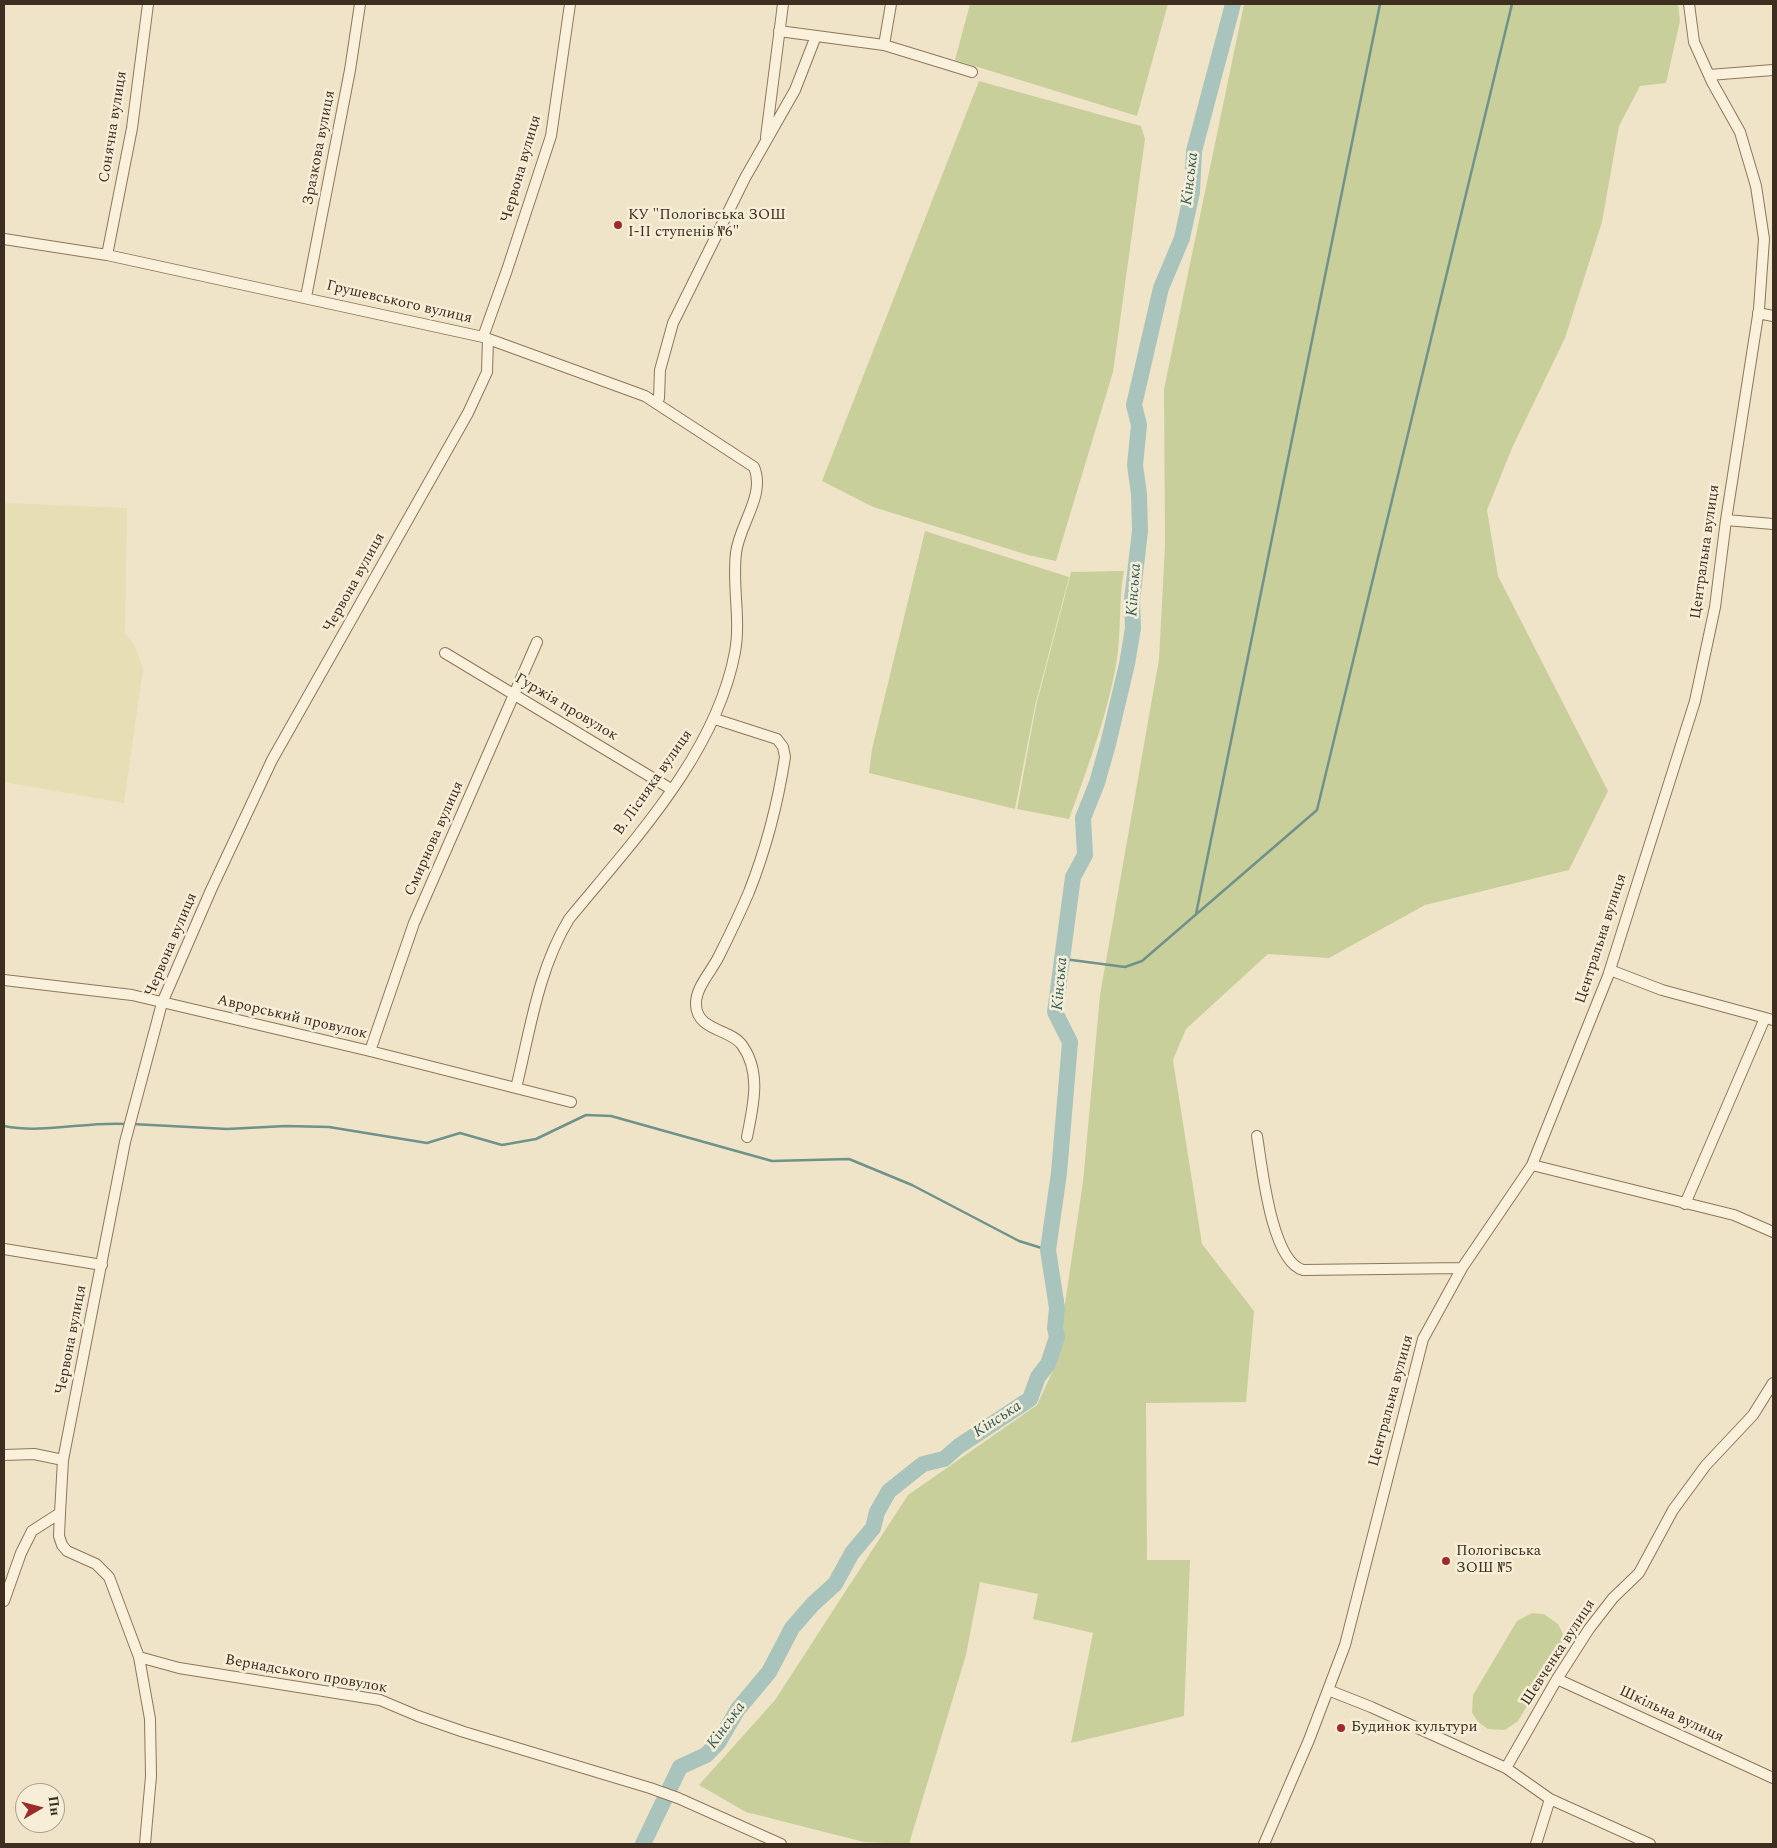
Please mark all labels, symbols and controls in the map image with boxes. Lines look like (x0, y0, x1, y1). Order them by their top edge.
street label: Сонячна вулиця (96, 70, 132, 184)
street label: Зразкова вулиця (300, 89, 340, 207)
street label: Червона вулиця (498, 113, 546, 225)
water label: Кінська (1178, 151, 1204, 207)
place label: КУ "Пологівська ЗОШ І-ІІ ступенів №6" (628, 207, 786, 242)
marker: КУ "Пологівська ЗОШ І-ІІ ступенів №6" (612, 219, 624, 231)
street label: Грушевського вулиця (324, 277, 474, 329)
street label: Центральна вулиця (1688, 484, 1724, 620)
street label: Червона вулиця (320, 530, 390, 636)
water label: Кінська (1124, 563, 1146, 617)
street label: Гуржія провулок (511, 670, 621, 746)
street label: В. Лісняка вулиця (611, 727, 697, 839)
street label: Смирнова вулиця (402, 779, 468, 899)
street label: Центральна вулиця (1573, 872, 1631, 1006)
street label: Червона вулиця (142, 890, 202, 1000)
water label: Кінська (1049, 957, 1073, 1011)
street label: Аврорський провулок (215, 992, 369, 1044)
street label: Червона вулиця (53, 1284, 91, 1396)
street label: Центральна вулиця (1366, 1333, 1418, 1469)
water label: Кінська (970, 1397, 1026, 1443)
place label: Пологівська ЗОШ №5 (1456, 1543, 1541, 1578)
marker: Пологівська ЗОШ №5 (1440, 1555, 1452, 1567)
street label: Шевченка вулиця (1518, 1597, 1600, 1709)
street label: Вернадського провулок (224, 1652, 388, 1698)
street label: Шкільна вулиця (1616, 1683, 1726, 1747)
water label: Кінська (704, 1699, 750, 1753)
place label: Будинок культури (1351, 1719, 1478, 1737)
marker: Будинок культури (1335, 1722, 1347, 1734)
north arrow (15, 1783, 65, 1833)
text: Пн (43, 1795, 66, 1817)

